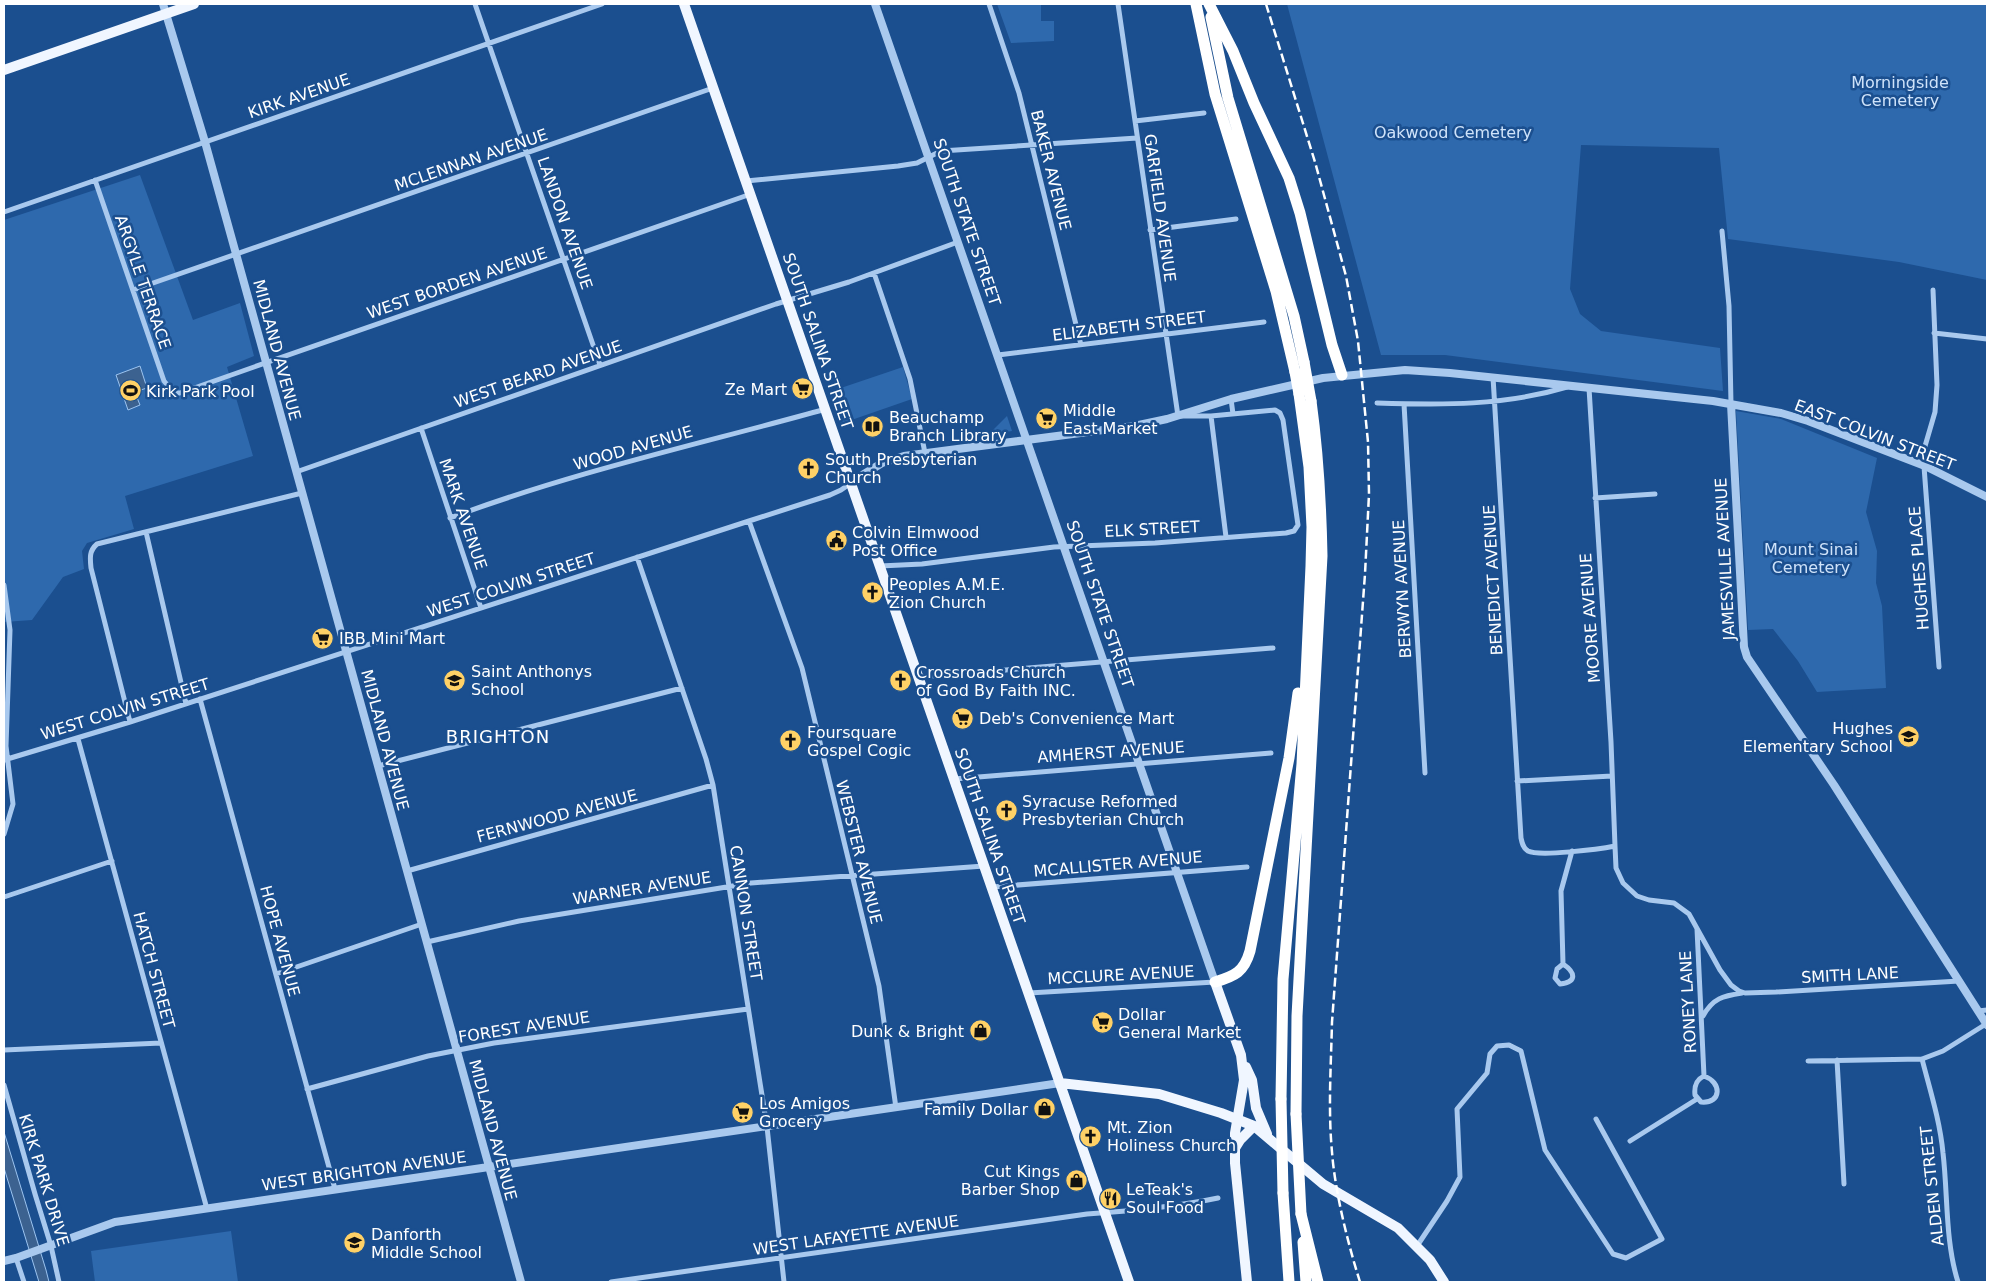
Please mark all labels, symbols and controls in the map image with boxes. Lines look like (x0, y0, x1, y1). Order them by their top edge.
street label: KIRK AVENUE (245, 70, 353, 122)
park label: Morningside Cemetery (1851, 73, 1949, 110)
street label: BAKER AVENUE (1027, 108, 1075, 232)
park label: Oakwood Cemetery (1374, 123, 1532, 142)
street label: MCLENNAN AVENUE (392, 125, 550, 195)
street label: GARFIELD AVENUE (1140, 133, 1180, 283)
street label: SOUTH STATE STREET (929, 136, 1005, 308)
street label: LANDON AVENUE (533, 154, 597, 292)
street label: ARGYLE TERRACE (111, 212, 175, 352)
street label: WEST BORDEN AVENUE (364, 243, 550, 323)
street label: SOUTH SALINA STREET (779, 250, 857, 432)
street label: MIDLAND AVENUE (249, 277, 305, 423)
street label: ELIZABETH STREET (1051, 307, 1207, 345)
street label: WEST BEARD AVENUE (452, 336, 624, 412)
supermarket icon: Ze Mart (791, 377, 815, 401)
sports icon: Kirk Park Pool (118, 379, 142, 403)
place label: Ze Mart (725, 380, 787, 399)
place label: Kirk Park Pool (146, 382, 255, 401)
street label: EAST COLVIN STREET (1792, 396, 1958, 475)
place label: Middle East Market (1063, 401, 1158, 438)
supermarket icon: Middle East Market (1035, 407, 1059, 431)
place label: Beauchamp Branch Library (889, 408, 1006, 445)
library icon: Beauchamp Branch Library (861, 414, 885, 438)
street label: WOOD AVENUE (571, 422, 695, 474)
place label: South Presbyterian Church (825, 450, 977, 487)
street label: MARK AVENUE (435, 456, 491, 572)
church icon: South Presbyterian Church (797, 456, 821, 480)
street label: JAMESVILLE AVENUE (1711, 477, 1739, 642)
street label: BENEDICT AVENUE (1480, 504, 1506, 656)
street label: HUGHES PLACE (1905, 505, 1933, 631)
street label: ELK STREET (1104, 517, 1200, 541)
street label: SOUTH STATE STREET (1062, 518, 1138, 690)
street label: BERWYN AVENUE (1389, 519, 1415, 659)
place label: Colvin Elmwood Post Office (852, 523, 980, 560)
public building icon: Colvin Elmwood Post Office (824, 529, 848, 553)
park label: Mount Sinai Cemetery (1764, 540, 1858, 577)
street label: WEST COLVIN STREET (425, 549, 598, 621)
street label: MOORE AVENUE (1576, 552, 1604, 684)
place label: Peoples A.M.E. Zion Church (889, 575, 1005, 612)
church icon: Peoples A.M.E. Zion Church (861, 581, 885, 605)
supermarket icon: IBB Mini Mart (311, 626, 335, 650)
place label: IBB Mini Mart (339, 629, 445, 648)
place label: Saint Anthonys School (471, 662, 592, 699)
place label: Crossroads Church of God By Faith INC. (916, 663, 1076, 700)
street label: MIDLAND AVENUE (357, 667, 413, 813)
school or university icon: Saint Anthonys School (443, 668, 467, 692)
church icon: Crossroads Church of God By Faith INC. (888, 669, 912, 693)
street label: WEST COLVIN STREET (38, 674, 212, 744)
supermarket icon: Deb's Convenience Mart (951, 706, 975, 730)
place label: Deb's Convenience Mart (979, 709, 1174, 728)
place label: Hughes Elementary School (1743, 719, 1893, 756)
place label: Foursquare Gospel Cogic (807, 723, 911, 760)
school or university icon: Hughes Elementary School (1897, 725, 1921, 749)
district label: BRIGHTON (446, 726, 550, 747)
church icon: Foursquare Gospel Cogic (779, 729, 803, 753)
street label: AMHERST AVENUE (1037, 737, 1185, 767)
street label: SOUTH SALINA STREET (951, 745, 1029, 927)
street label: WEBSTER AVENUE (832, 778, 886, 926)
street label: FERNWOOD AVENUE (475, 785, 639, 847)
place label: Syracuse Reformed Presbyterian Church (1022, 792, 1184, 829)
church icon: Syracuse Reformed Presbyterian Church (994, 798, 1018, 822)
street label: CANNON STREET (726, 844, 766, 982)
street label: MCALLISTER AVENUE (1033, 847, 1203, 881)
street label: WARNER AVENUE (571, 868, 713, 908)
street label: HOPE AVENUE (256, 883, 304, 999)
street label: HATCH STREET (129, 910, 179, 1031)
street label: RONEY LANE (1676, 950, 1700, 1054)
street label: MCCLURE AVENUE (1047, 962, 1195, 988)
street label: SMITH LANE (1801, 963, 1899, 987)
place label: Dollar General Market (1118, 1005, 1241, 1042)
street label: FOREST AVENUE (457, 1007, 591, 1047)
supermarket icon: Dollar General Market (1090, 1011, 1114, 1035)
shop icon: Dunk & Bright (968, 1019, 992, 1043)
place label: Dunk & Bright (851, 1022, 964, 1041)
street label: MIDLAND AVENUE (465, 1057, 521, 1203)
place label: Los Amigos Grocery (759, 1094, 850, 1131)
shop icon: Family Dollar (1032, 1097, 1056, 1121)
supermarket icon: Los Amigos Grocery (731, 1100, 755, 1124)
place label: Family Dollar (924, 1100, 1028, 1119)
street label: KIRK PARK DRIVE (15, 1112, 73, 1248)
place label: Mt. Zion Holiness Church (1107, 1118, 1236, 1155)
church icon: Mt. Zion Holiness Church (1079, 1124, 1103, 1148)
street label: ALDEN STREET (1916, 1125, 1948, 1247)
street label: WEST BRIGHTON AVENUE (260, 1147, 468, 1195)
place label: Cut Kings Barber Shop (961, 1162, 1060, 1199)
shop icon: Cut Kings Barber Shop (1064, 1168, 1088, 1192)
place label: LeTeak's Soul Food (1126, 1180, 1204, 1217)
restaurant icon: LeTeak's Soul Food (1098, 1186, 1122, 1210)
street label: WEST LAFAYETTE AVENUE (752, 1211, 960, 1259)
place label: Danforth Middle School (371, 1225, 482, 1262)
school or university icon: Danforth Middle School (343, 1231, 367, 1255)

